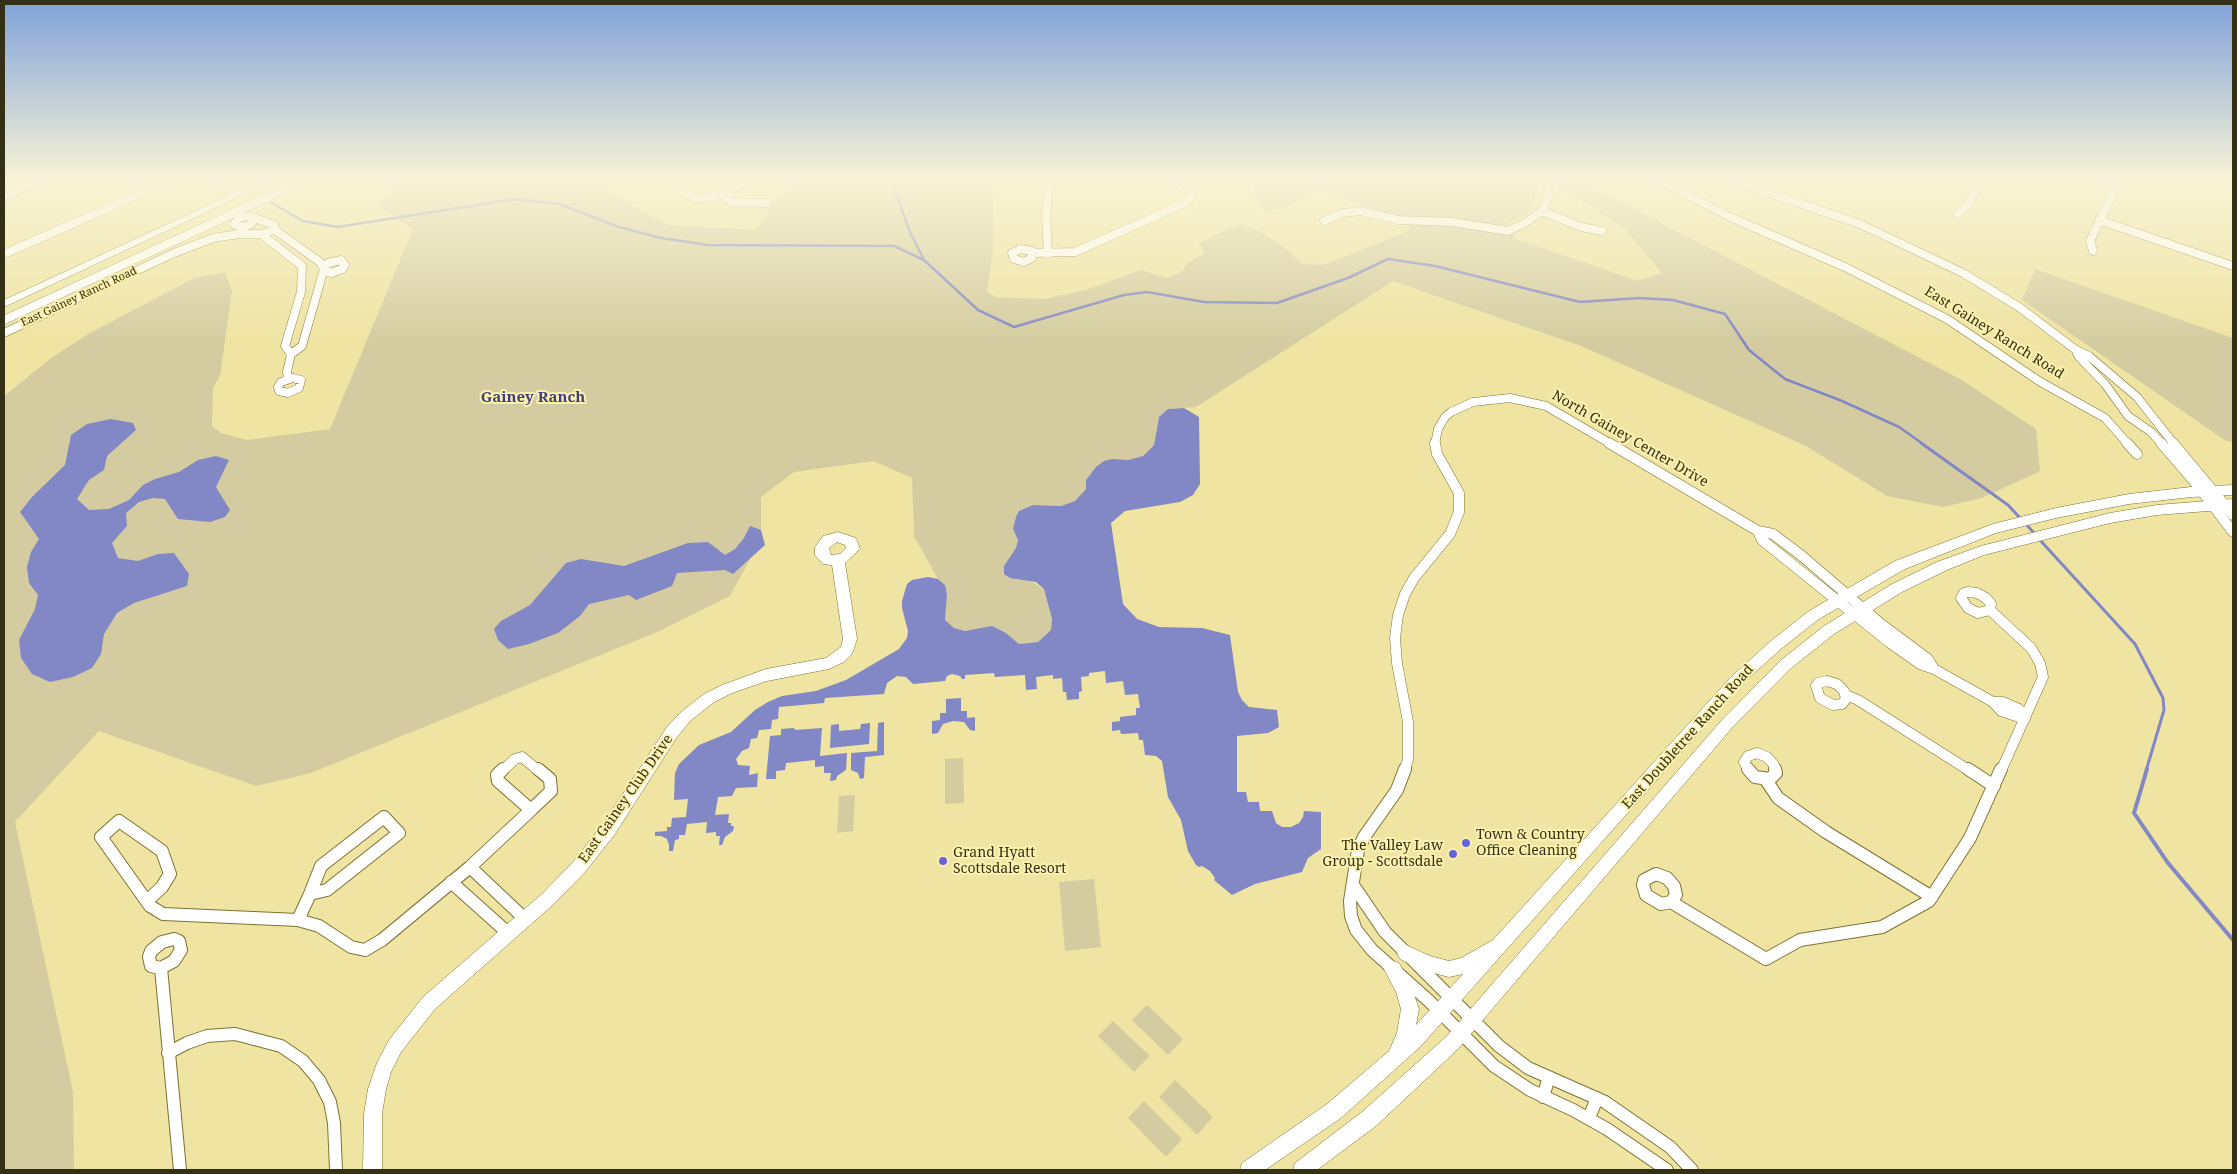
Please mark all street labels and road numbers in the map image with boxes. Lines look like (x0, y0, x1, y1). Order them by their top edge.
street label: East Gainey Ranch Road (19, 264, 139, 330)
street label: East Gainey Ranch Road (1921, 283, 2067, 383)
street label: North Gainey Center Drive (1549, 387, 1711, 491)
street label: East Doubletree Ranch Road (1619, 661, 1757, 813)
street label: East Gainey Club Drive (575, 732, 677, 866)

